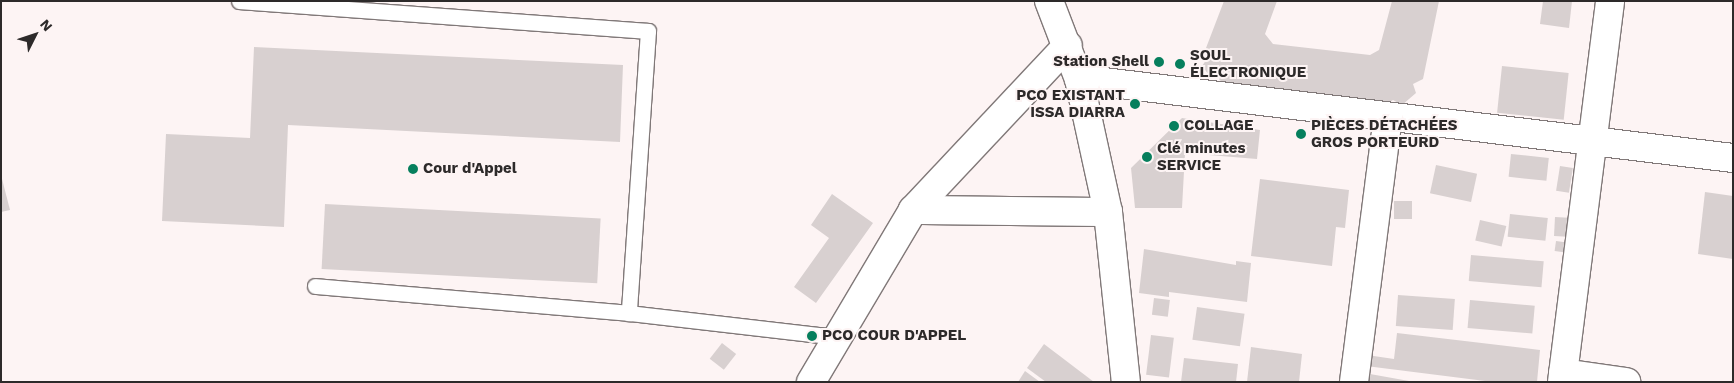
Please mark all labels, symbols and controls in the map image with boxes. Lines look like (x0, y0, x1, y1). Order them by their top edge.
north arrow (10, 10, 60, 60)
text: N (37, 16, 56, 34)
place label: SOUL ÉLECTRONIQUE (1190, 46, 1306, 81)
place label: Station Shell (1053, 53, 1149, 71)
marker: Station Shell (1153, 56, 1165, 68)
marker: SOUL ÉLECTRONIQUE (1174, 58, 1186, 70)
place label: PCO EXISTANT ISSA DIARRA (1016, 86, 1125, 121)
marker: PCO EXISTANT ISSA DIARRA (1129, 98, 1141, 110)
place label: PIÈCES DÉTACHÉES GROS PORTEURD (1311, 116, 1457, 151)
place label: COLLAGE (1184, 117, 1253, 135)
marker: COLLAGE (1168, 120, 1180, 132)
marker: PIÈCES DÉTACHÉES GROS PORTEURD (1295, 128, 1307, 140)
place label: Clé minutes SERVICE (1157, 139, 1245, 174)
marker: Clé minutes SERVICE (1141, 151, 1153, 163)
place label: Cour d'Appel (423, 160, 517, 178)
marker: Cour d'Appel (407, 163, 419, 175)
place label: PCO COUR D'APPEL (822, 327, 966, 345)
marker: PCO COUR D'APPEL (806, 330, 818, 342)

